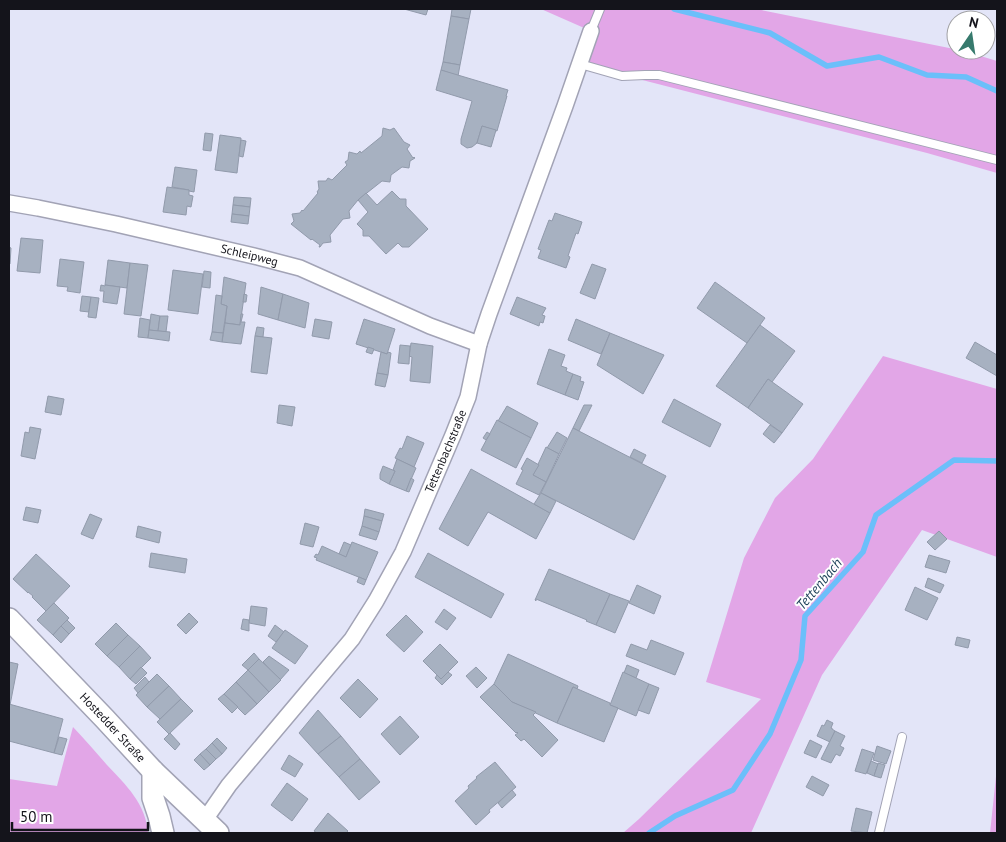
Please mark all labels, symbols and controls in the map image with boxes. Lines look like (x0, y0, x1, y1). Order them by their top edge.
north arrow (946, 10, 996, 60)
text: N (967, 13, 980, 32)
street label: Schleipweg (219, 241, 280, 269)
street label: Tettenbachstraße (421, 407, 469, 495)
water label: Tettenbach (792, 554, 846, 614)
street label: Hostedder Straße (77, 689, 149, 765)
scale bar (12, 800, 149, 832)
text: 50 m (20, 807, 53, 826)

